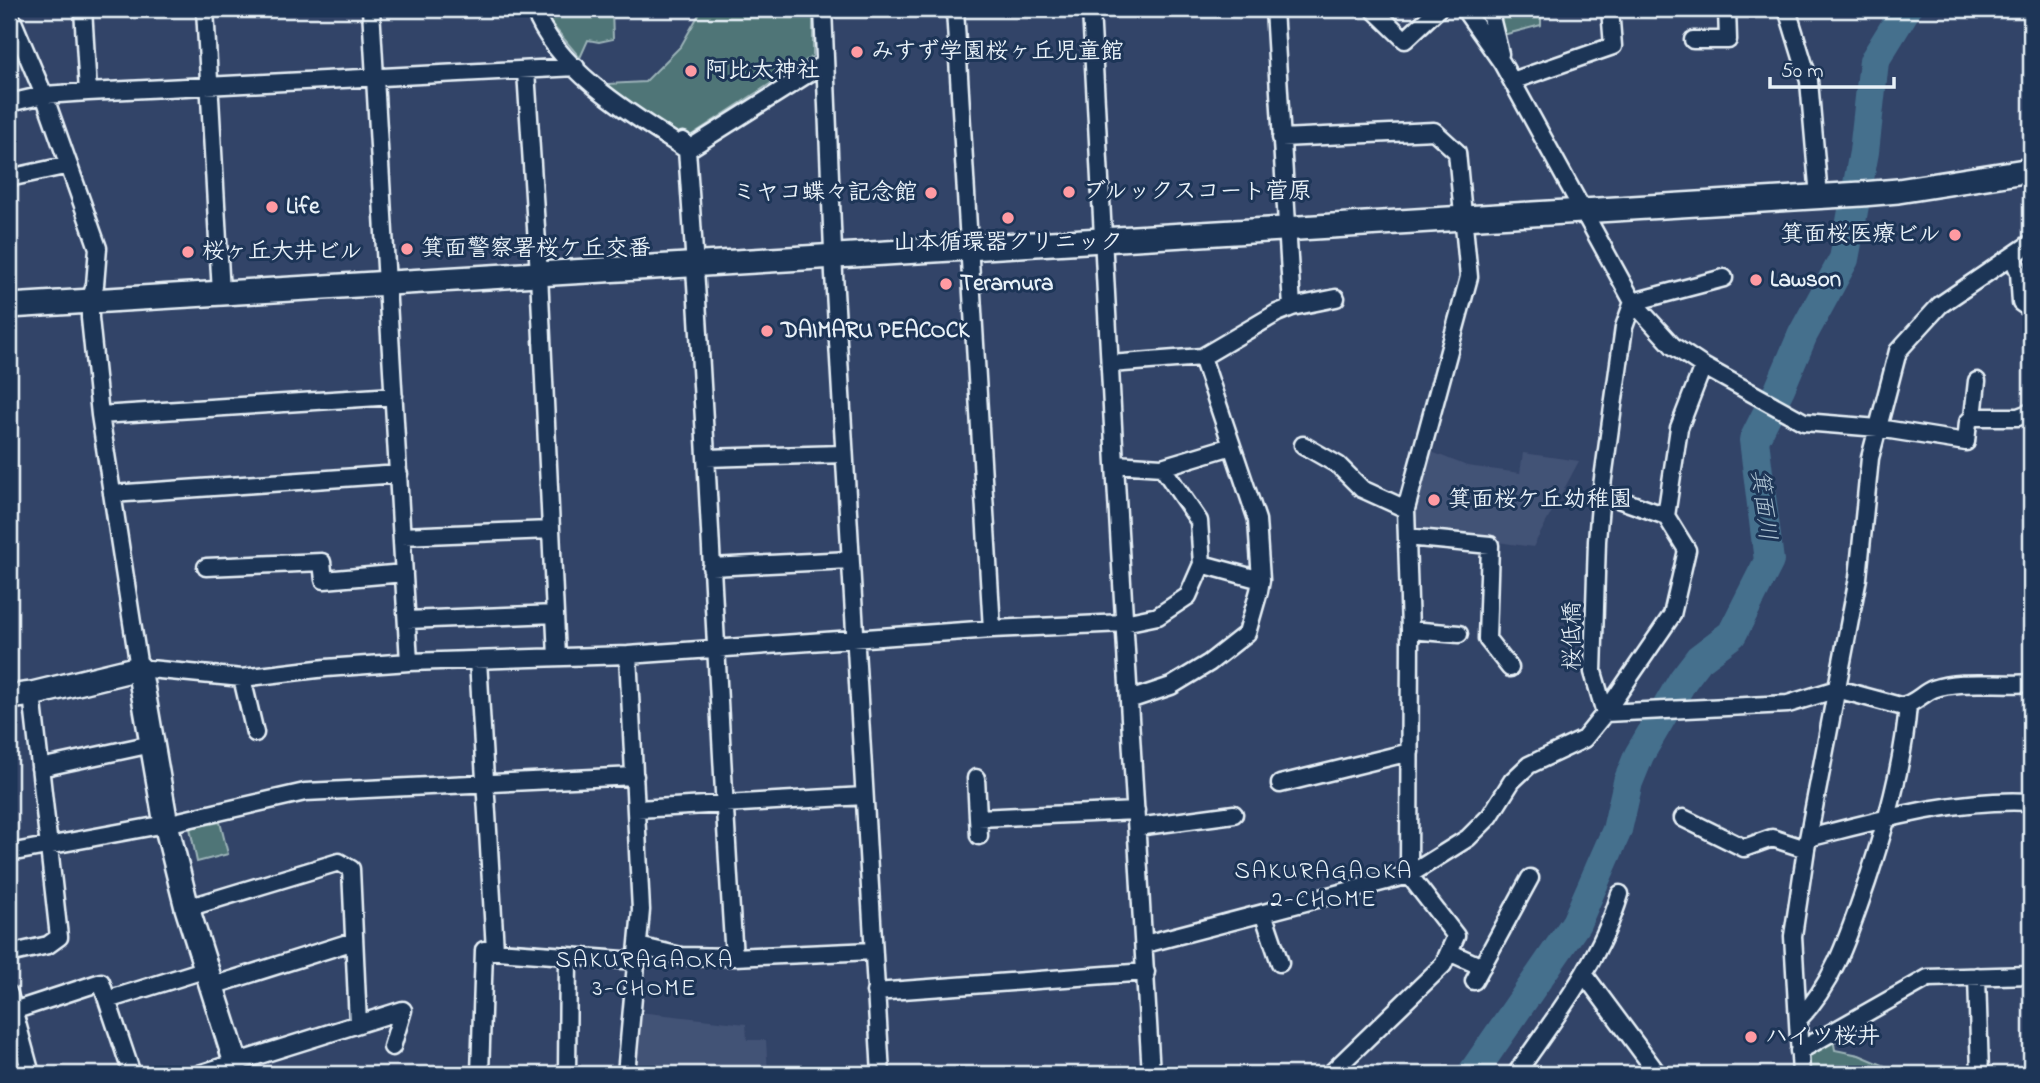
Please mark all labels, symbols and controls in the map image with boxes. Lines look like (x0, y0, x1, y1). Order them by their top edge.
place label: みすず学園桜ヶ丘児童館 (871, 36, 1124, 69)
marker: みすず学園桜ヶ丘児童館 (849, 44, 865, 60)
scale bar (1770, 46, 1895, 90)
place label: 阿比太神社 (705, 55, 820, 88)
text: 50 m (1781, 57, 1824, 87)
marker: 阿比太神社 (683, 63, 699, 79)
place label: ブルックスコート菅原 (1083, 176, 1312, 209)
place label: ミヤコ蝶々記念館 (733, 177, 917, 210)
marker: ブルックスコート菅原 (1061, 184, 1077, 200)
marker: ミヤコ蝶々記念館 (923, 185, 939, 201)
place label: Life (286, 191, 320, 224)
marker: Life (264, 199, 280, 215)
marker: 山本循環器クリニック (1000, 210, 1016, 226)
place label: 箕面桜医療ビル (1780, 219, 1941, 252)
place label: 山本循環器クリニック (893, 227, 1123, 260)
marker: 箕面桜医療ビル (1947, 227, 1963, 243)
place label: 箕面警察署桜ケ丘交番 (421, 233, 651, 266)
place label: 桜ヶ丘大井ビル (202, 236, 363, 269)
marker: 箕面警察署桜ケ丘交番 (399, 241, 415, 257)
marker: 桜ヶ丘大井ビル (180, 244, 196, 260)
place label: Lawson (1770, 264, 1841, 297)
place label: Teramura (960, 268, 1054, 301)
marker: Lawson (1748, 272, 1764, 288)
marker: Teramura (938, 276, 954, 292)
place label: DAIMARU PEACOCK (780, 315, 970, 348)
marker: DAIMARU PEACOCK (759, 323, 775, 339)
water label: 箕面川 (1740, 467, 1784, 543)
place label: 箕面桜ケ丘幼稚園 (1448, 484, 1632, 517)
marker: 箕面桜ケ丘幼稚園 (1426, 492, 1442, 508)
street label: 桜低橋 (1557, 602, 1590, 671)
district label: SAKURAGAOKA 2-CHOME (1234, 855, 1414, 918)
district label: SAKURAGAOKA 3-CHOME (555, 944, 735, 1007)
place label: ハイツ桜井 (1765, 1021, 1880, 1054)
marker: ハイツ桜井 (1743, 1029, 1759, 1045)

